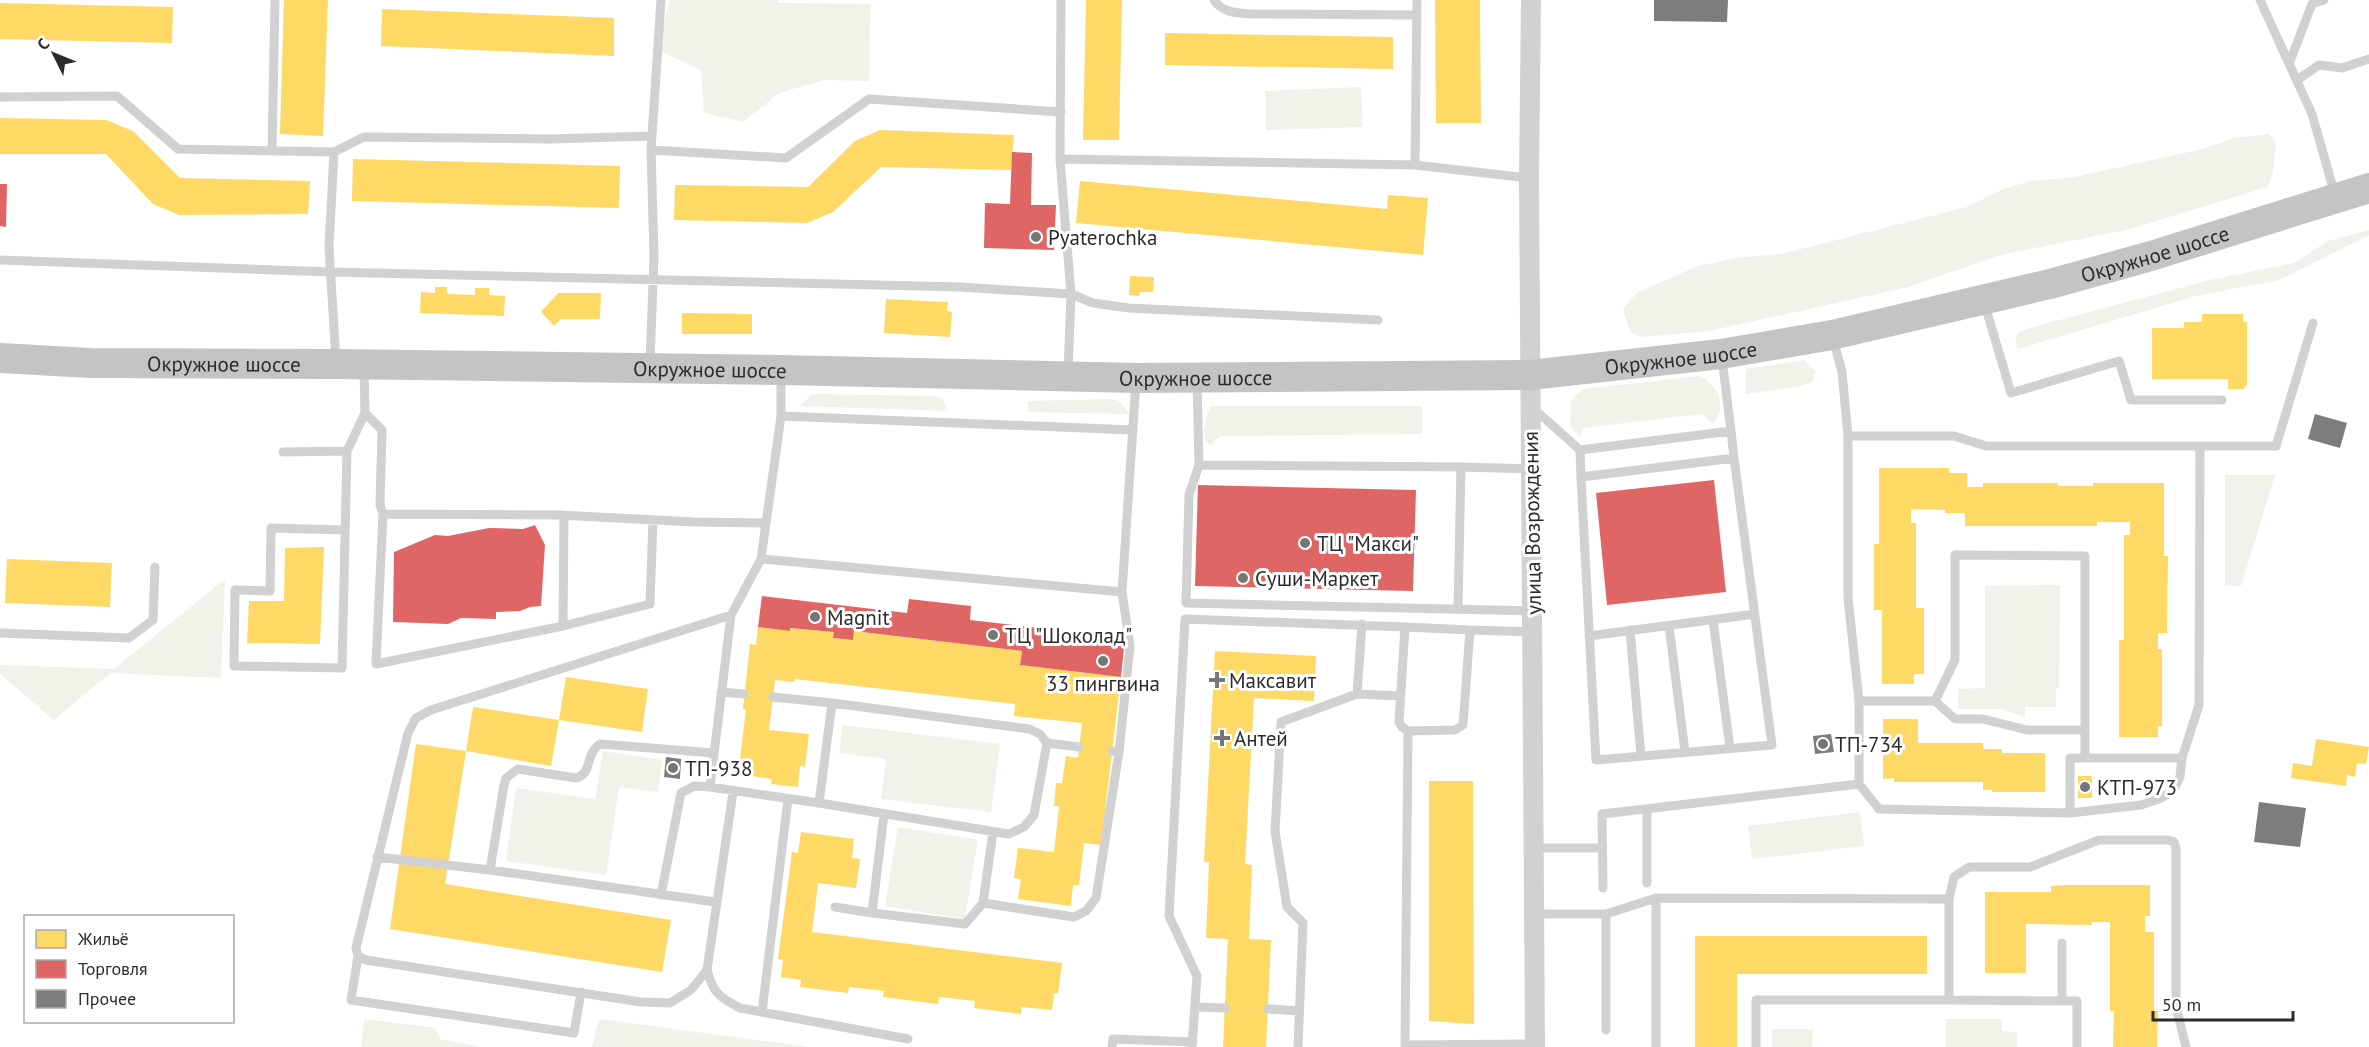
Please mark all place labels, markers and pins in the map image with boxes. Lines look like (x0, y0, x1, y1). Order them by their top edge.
place label: Pyaterochka (1048, 224, 1157, 251)
marker: Pyaterochka (1029, 230, 1043, 244)
place label: ТЦ "Макси" (1317, 530, 1419, 557)
marker: ТЦ "Макси" (1298, 536, 1312, 550)
place label: Суши-Маркет (1255, 565, 1379, 592)
marker: Суши-Маркет (1236, 571, 1250, 585)
place label: Magnit (827, 604, 890, 631)
marker: Magnit (808, 610, 822, 624)
place label: ТЦ "Шоколад" (1005, 622, 1132, 649)
marker: ТЦ "Шоколад" (986, 628, 1000, 642)
marker: 33 пингвина (1096, 654, 1110, 668)
place label: Максавит (1229, 667, 1317, 694)
place label: 33 пингвина (1046, 670, 1160, 697)
marker: Максавит (1210, 673, 1224, 687)
place label: Антей (1234, 725, 1288, 752)
marker: Антей (1215, 731, 1229, 745)
place label: ТП-734 (1835, 731, 1902, 758)
marker: ТП-734 (1816, 737, 1830, 751)
place label: ТП-938 (685, 755, 752, 782)
marker: ТП-938 (666, 761, 680, 775)
place label: КТП-973 (2097, 774, 2177, 801)
marker: КТП-973 (2078, 780, 2092, 794)

